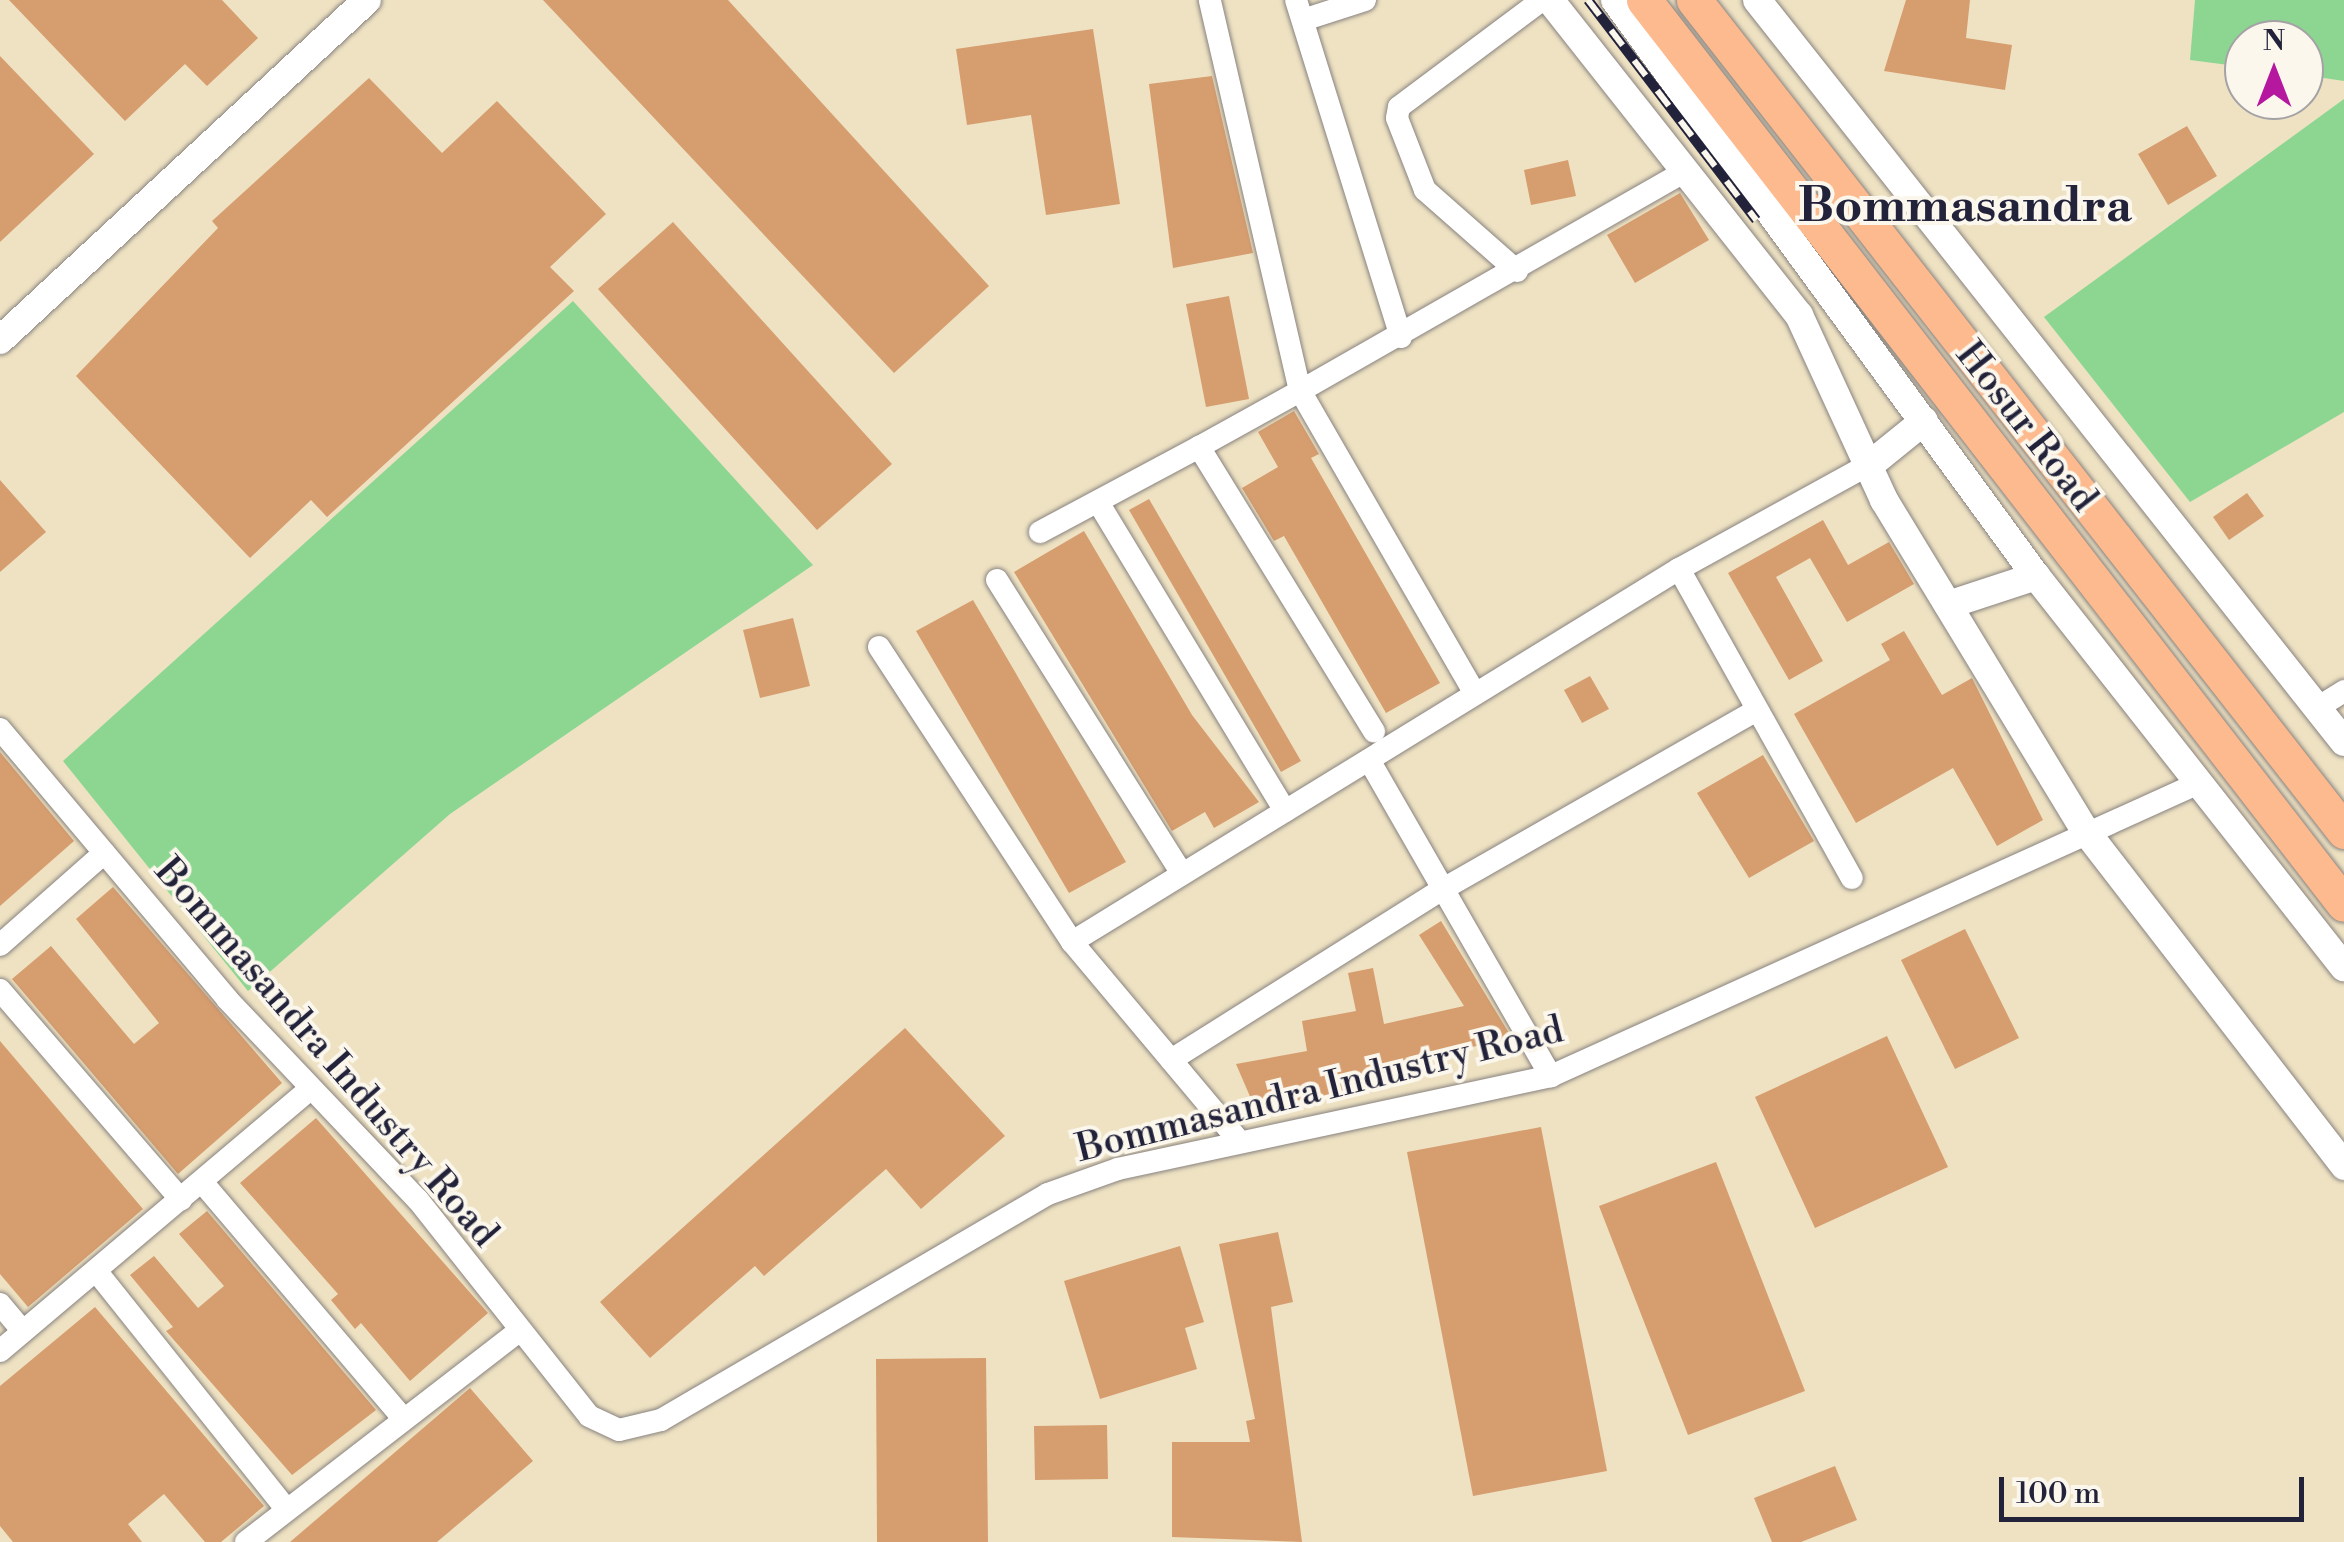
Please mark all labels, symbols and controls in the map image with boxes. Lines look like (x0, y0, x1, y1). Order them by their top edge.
north arrow (2224, 20, 2324, 120)
text: N (2263, 24, 2285, 59)
district label: Bommasandra (1798, 179, 2132, 237)
street label: Hosur Road (1946, 333, 2106, 521)
street label: Bommasandra Industry Road (145, 849, 507, 1257)
street label: Bommasandra Industry Road (1072, 1007, 1568, 1173)
scale bar (2004, 1457, 2309, 1519)
text: 100 m (2016, 1475, 2100, 1513)

